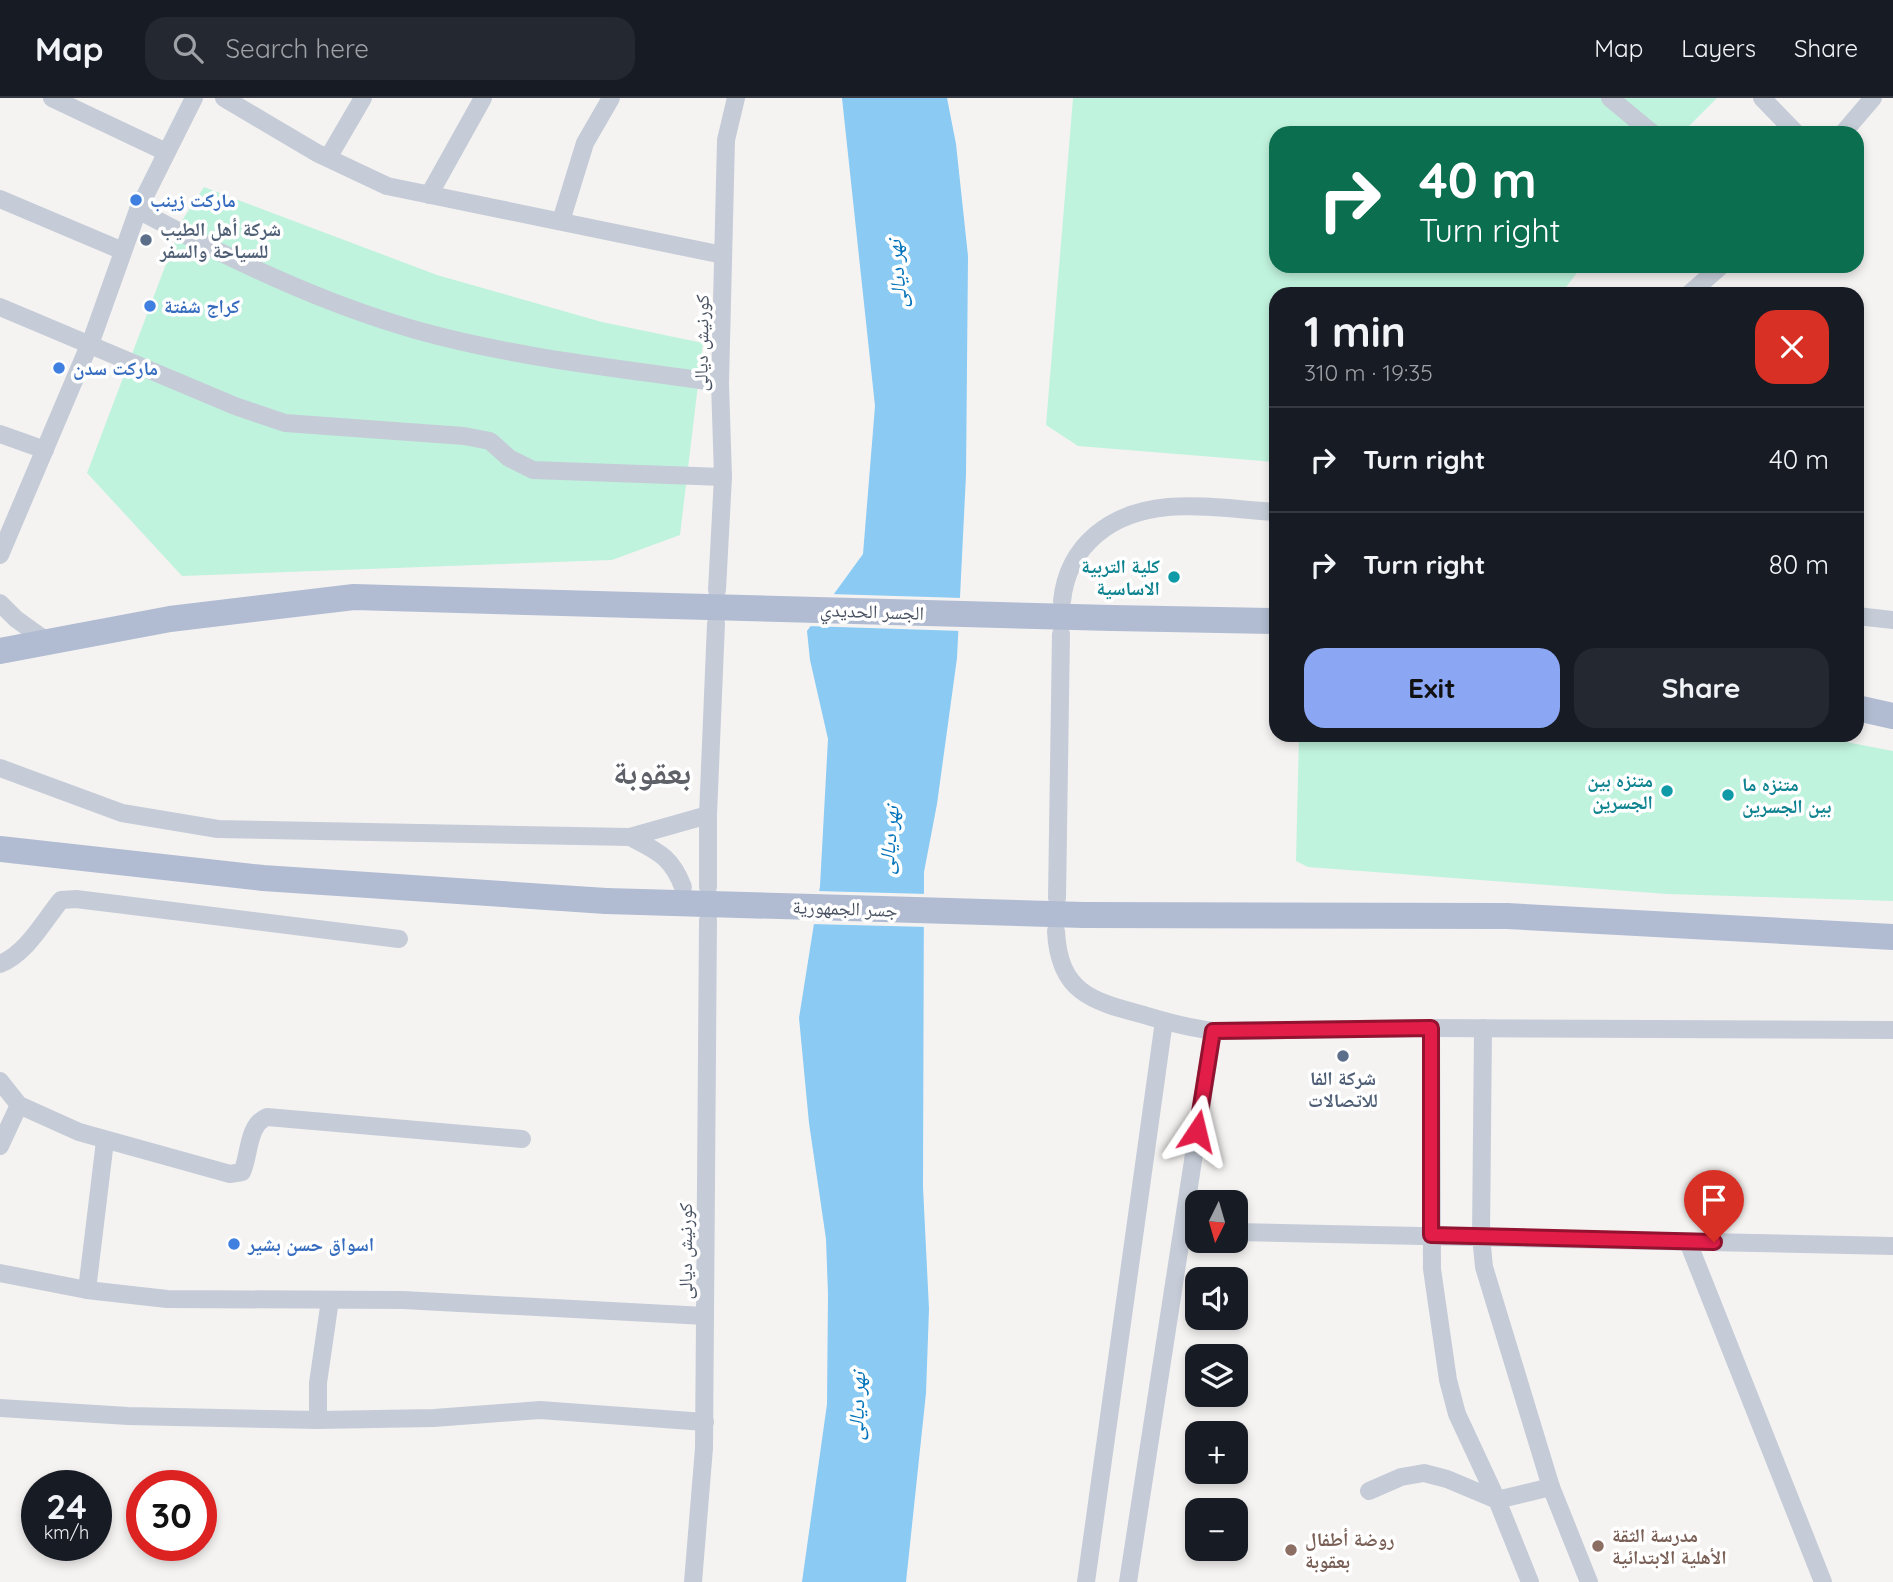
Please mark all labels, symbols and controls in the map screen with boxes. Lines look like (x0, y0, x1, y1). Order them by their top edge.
search box (145, 17, 635, 80)
text: Map (35, 28, 103, 69)
icon: search (169, 29, 207, 67)
text: Search here (225, 32, 369, 65)
text: Map (1594, 33, 1643, 63)
text: Layers (1681, 33, 1756, 63)
text: Share (1794, 33, 1858, 63)
text: 40 m (1419, 149, 1537, 210)
icon: right (1304, 154, 1395, 245)
place label: ماركت زينب (150, 188, 236, 212)
marker: ماركت زينب (128, 192, 144, 208)
text: Turn right (1419, 210, 1560, 250)
place label: شركة أهل الطيب للسياحة والسفر (159, 217, 281, 263)
marker: شركة أهل الطيب للسياحة والسفر (138, 232, 154, 248)
water label: نهر ديالى (880, 235, 913, 309)
place label: كراج شفتة (164, 294, 240, 318)
street label: كورنيش ديالى (688, 294, 714, 392)
marker: كراج شفتة (142, 298, 158, 314)
text: 1 min (1304, 305, 1406, 358)
button: close (1755, 310, 1829, 384)
place label: ماركت سدن (73, 356, 158, 380)
text: 310 m · 19:35 (1304, 358, 1433, 387)
marker: ماركت سدن (51, 360, 67, 376)
icon: right (1304, 441, 1342, 479)
text: Turn right (1363, 443, 1485, 476)
text: 40 m (1769, 443, 1829, 476)
icon: right (1304, 546, 1342, 584)
text: Turn right (1363, 548, 1485, 581)
text: 80 m (1769, 548, 1829, 581)
place label: كلية التربية الاساسية (1081, 554, 1161, 600)
marker: كلية التربية الاساسية (1166, 569, 1182, 585)
street label: الجسر الحديدي (819, 597, 924, 629)
button: Exit (1304, 648, 1560, 728)
button: Share (1574, 648, 1829, 728)
district label: بعقوبة (613, 751, 691, 792)
place label: متنزه بين الجسرين (1587, 768, 1653, 814)
place label: متنزه ما بين الجسرين (1742, 772, 1831, 818)
marker: متنزه بين الجسرين (1659, 783, 1675, 799)
marker: متنزه ما بين الجسرين (1720, 787, 1736, 803)
water label: نهر ديالى (872, 801, 905, 875)
street label: جسر الجمهورية (792, 894, 898, 922)
marker: شركة الفا للاتصالات (1335, 1048, 1351, 1064)
place label: شركة الفا للاتصالات (1308, 1066, 1378, 1112)
position arrow (1160, 1094, 1234, 1168)
pin (1684, 1170, 1744, 1242)
icon: arrive (1695, 1181, 1733, 1219)
north arrow (1185, 1190, 1248, 1253)
map controls (1185, 1190, 1248, 1561)
street label: كورنيش ديالى (673, 1202, 697, 1299)
place label: اسواق حسن بشير (247, 1232, 374, 1256)
marker: اسواق حسن بشير (226, 1236, 242, 1252)
button: sound (1185, 1267, 1248, 1330)
button: layers (1185, 1344, 1248, 1407)
water label: نهر ديالى (842, 1368, 871, 1440)
button: + (1185, 1421, 1248, 1484)
speed limit sign: 30 (126, 1470, 217, 1561)
text: 24 (46, 1484, 87, 1528)
button: − (1185, 1498, 1248, 1561)
text: km/h (44, 1521, 89, 1544)
place label: مدرسة الثقة الأهلية الابتدائية (1612, 1523, 1727, 1569)
place label: روضة أطفال بعقوبة (1305, 1527, 1394, 1573)
marker: مدرسة الثقة الأهلية الابتدائية (1590, 1538, 1606, 1554)
marker: روضة أطفال بعقوبة (1283, 1542, 1299, 1558)

